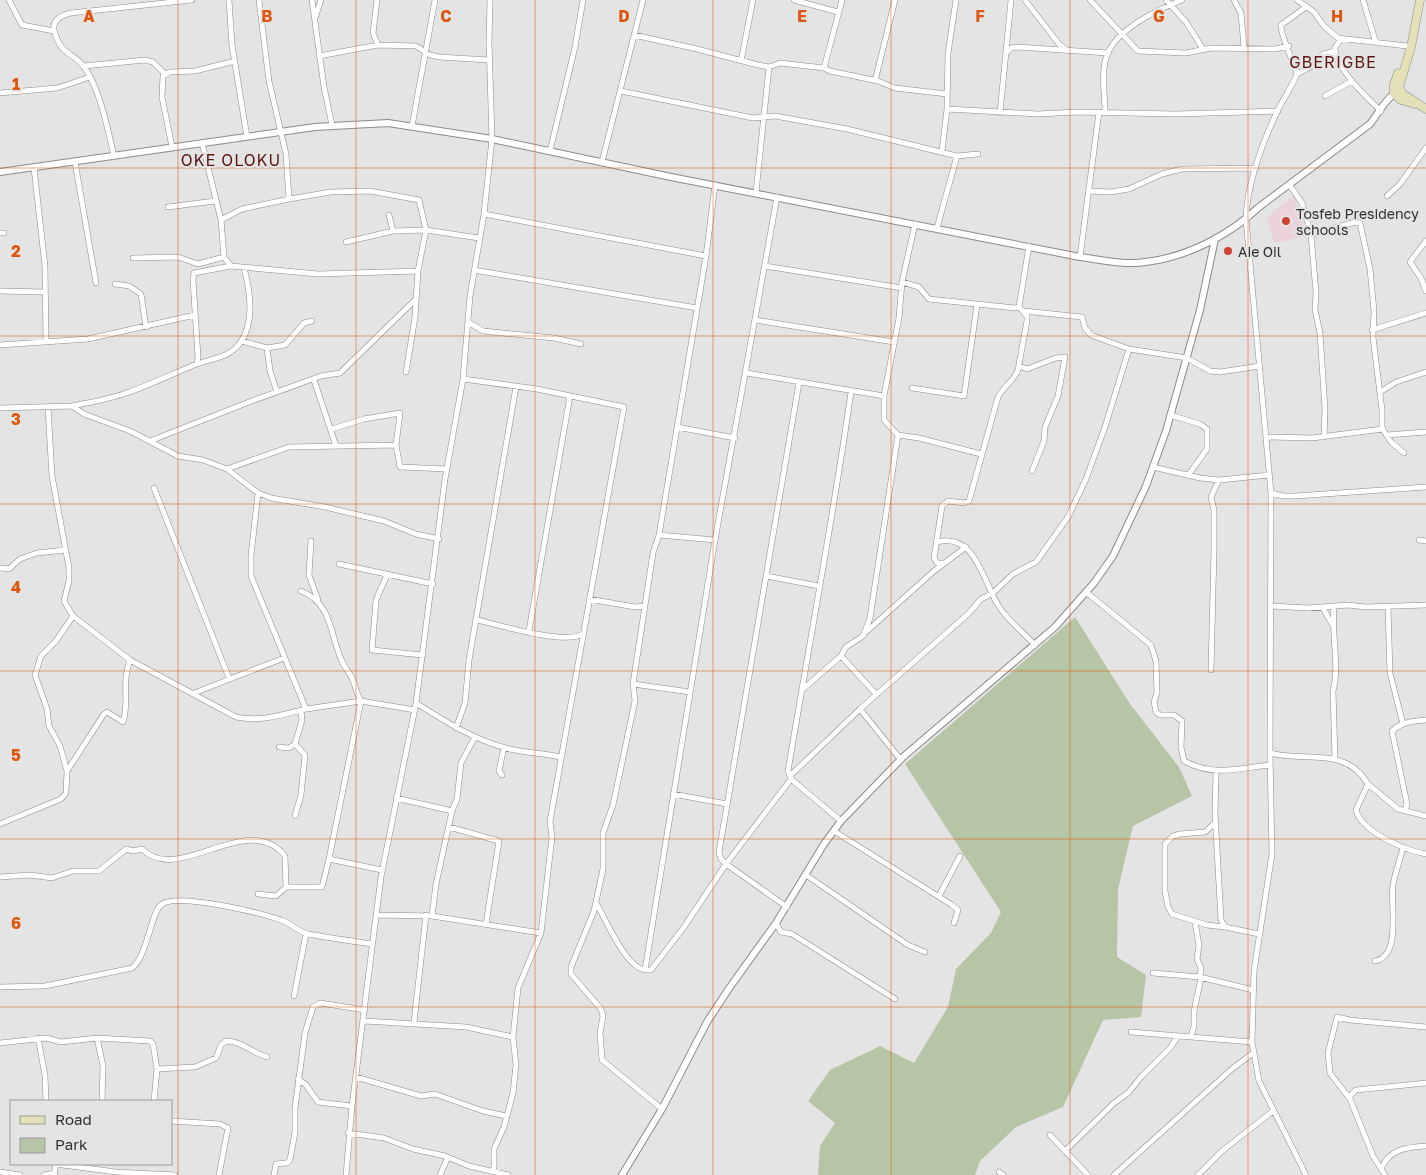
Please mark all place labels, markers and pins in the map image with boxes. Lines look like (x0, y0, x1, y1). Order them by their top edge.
place label: Tosfeb Presidency schools (1296, 205, 1419, 238)
marker: Tosfeb Presidency schools (1280, 215, 1292, 227)
place label: Aie Oil (1238, 243, 1281, 260)
marker: Aie Oil (1222, 245, 1234, 257)

